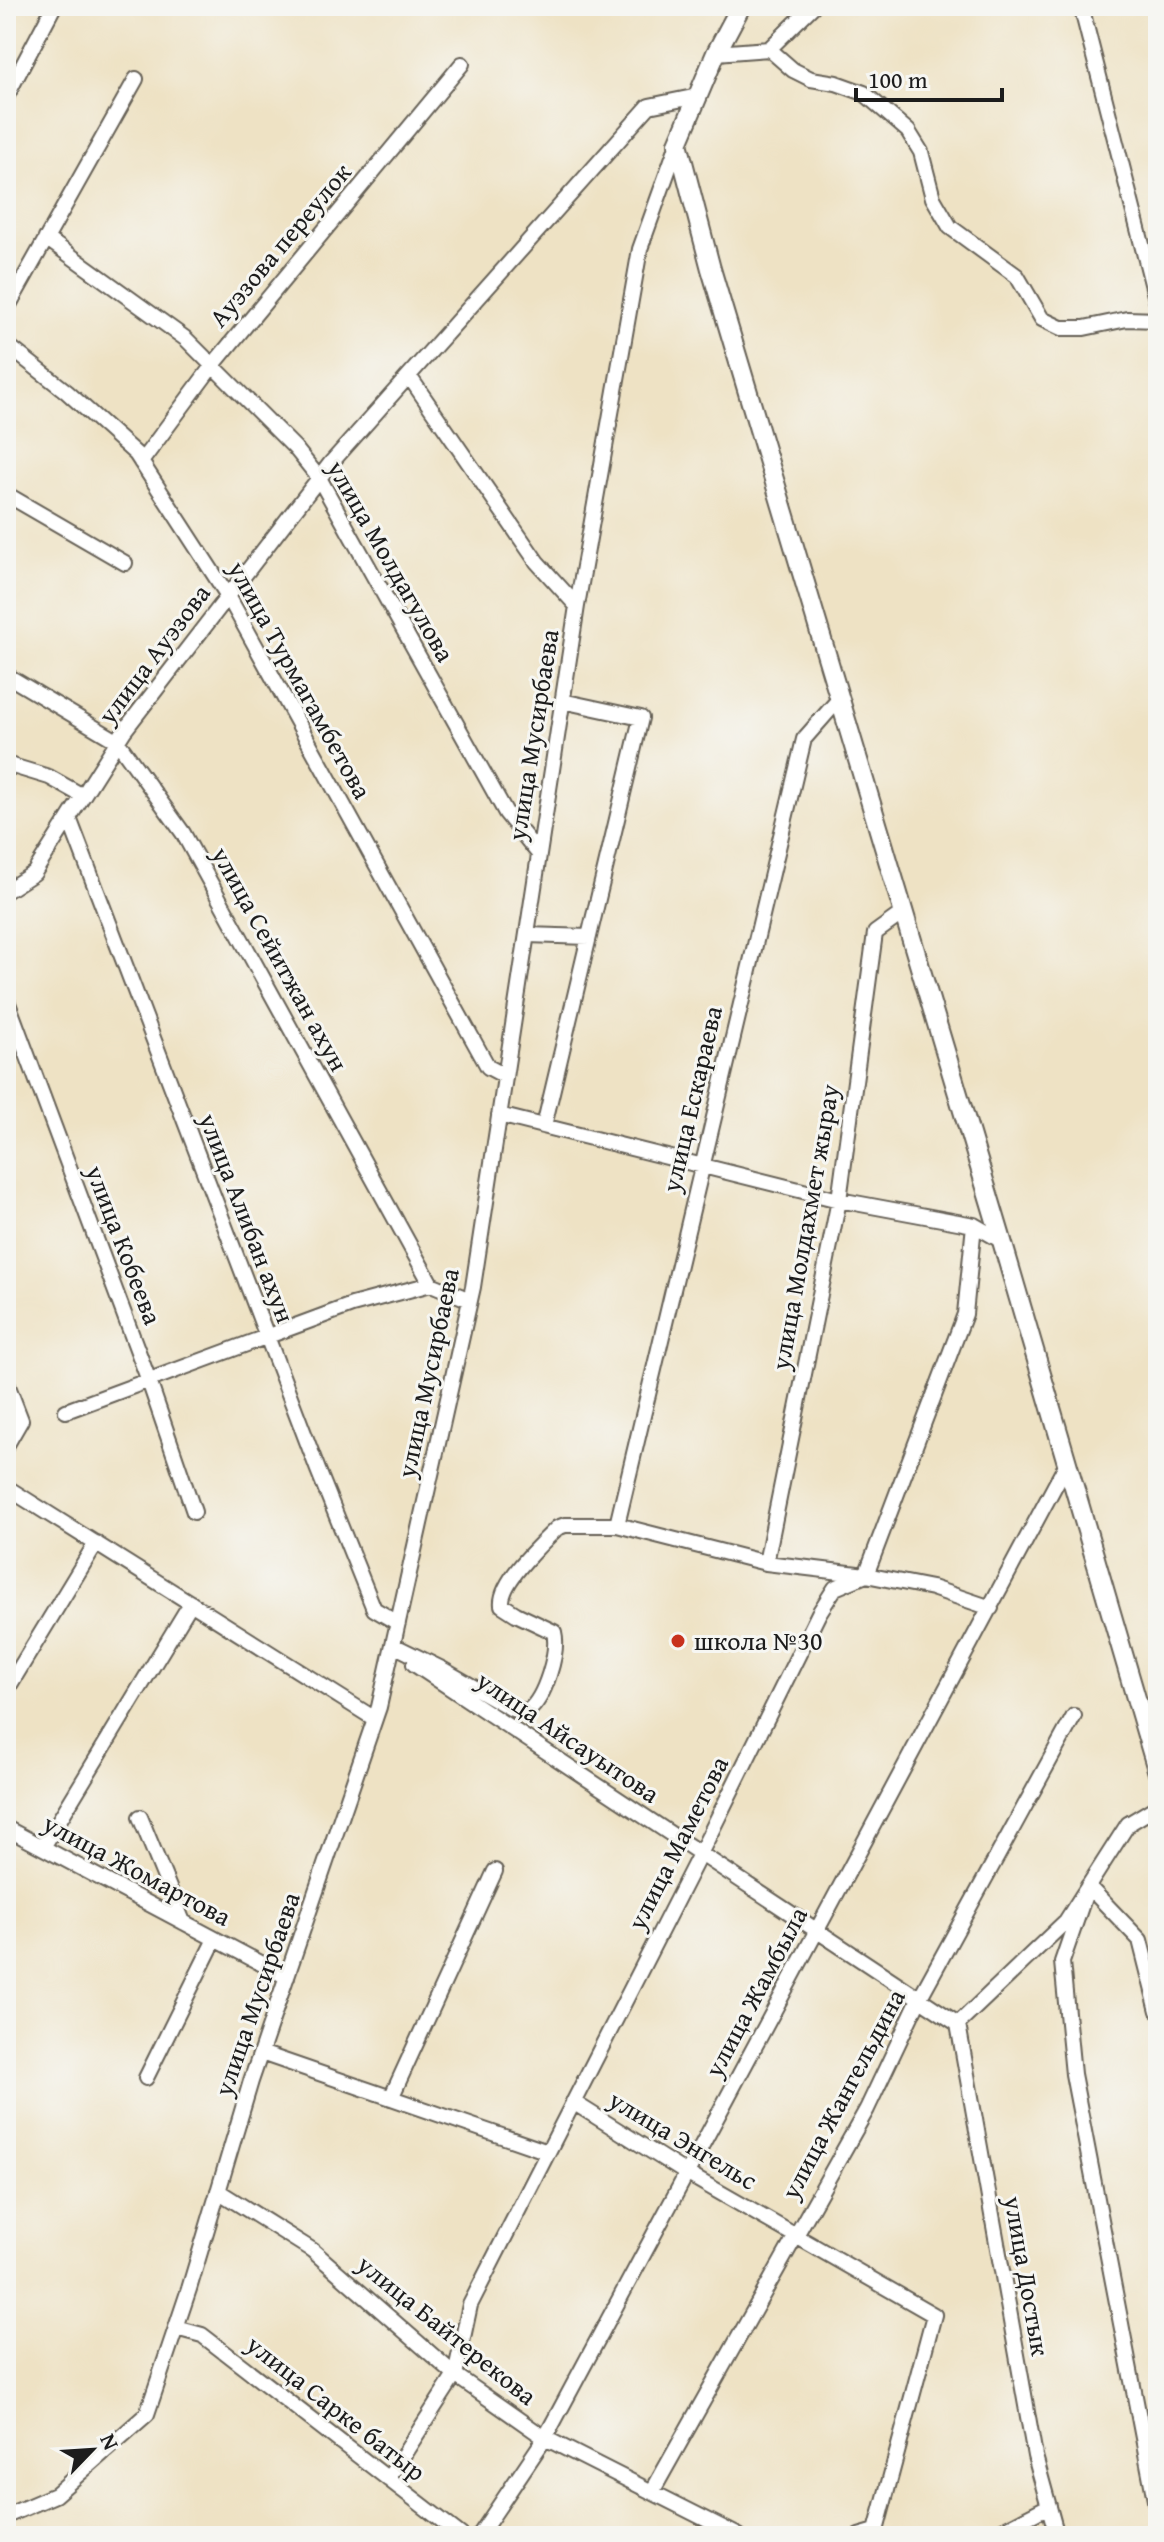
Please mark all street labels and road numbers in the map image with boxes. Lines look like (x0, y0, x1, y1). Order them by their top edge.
street label: Ауэзова переулок (199, 154, 360, 335)
street label: улица Молдагулова (317, 452, 465, 669)
street label: улица Турмагамбетова (218, 553, 383, 807)
street label: улица Ауэзова (87, 575, 220, 733)
street label: улица Мусирбаева (496, 626, 569, 844)
street label: улица Сейитжан ахун (202, 838, 359, 1078)
street label: улица Ескараева (651, 1001, 732, 1197)
street label: улица Молдахмет жырау (760, 1081, 849, 1374)
street label: улица Алибан ахун (189, 1106, 305, 1328)
street label: улица Кобеева (76, 1159, 173, 1331)
street label: улица Мусирбаева (386, 1264, 469, 1482)
street label: улица Айсауытова (468, 1660, 668, 1813)
street label: улица Маметова (617, 1749, 738, 1937)
street label: улица Жомартова (35, 1803, 239, 1936)
street label: улица Мусирбаева (203, 1886, 310, 2102)
street label: улица Жамбыла (694, 1899, 817, 2085)
street label: улица Жангельдина (770, 1981, 915, 2207)
street label: улица Энгельс (601, 2079, 765, 2199)
street label: улица Достык (994, 2192, 1061, 2359)
street label: улица Байтерекова (348, 2244, 546, 2415)
street label: улица Сарке батыр (237, 2324, 434, 2490)

